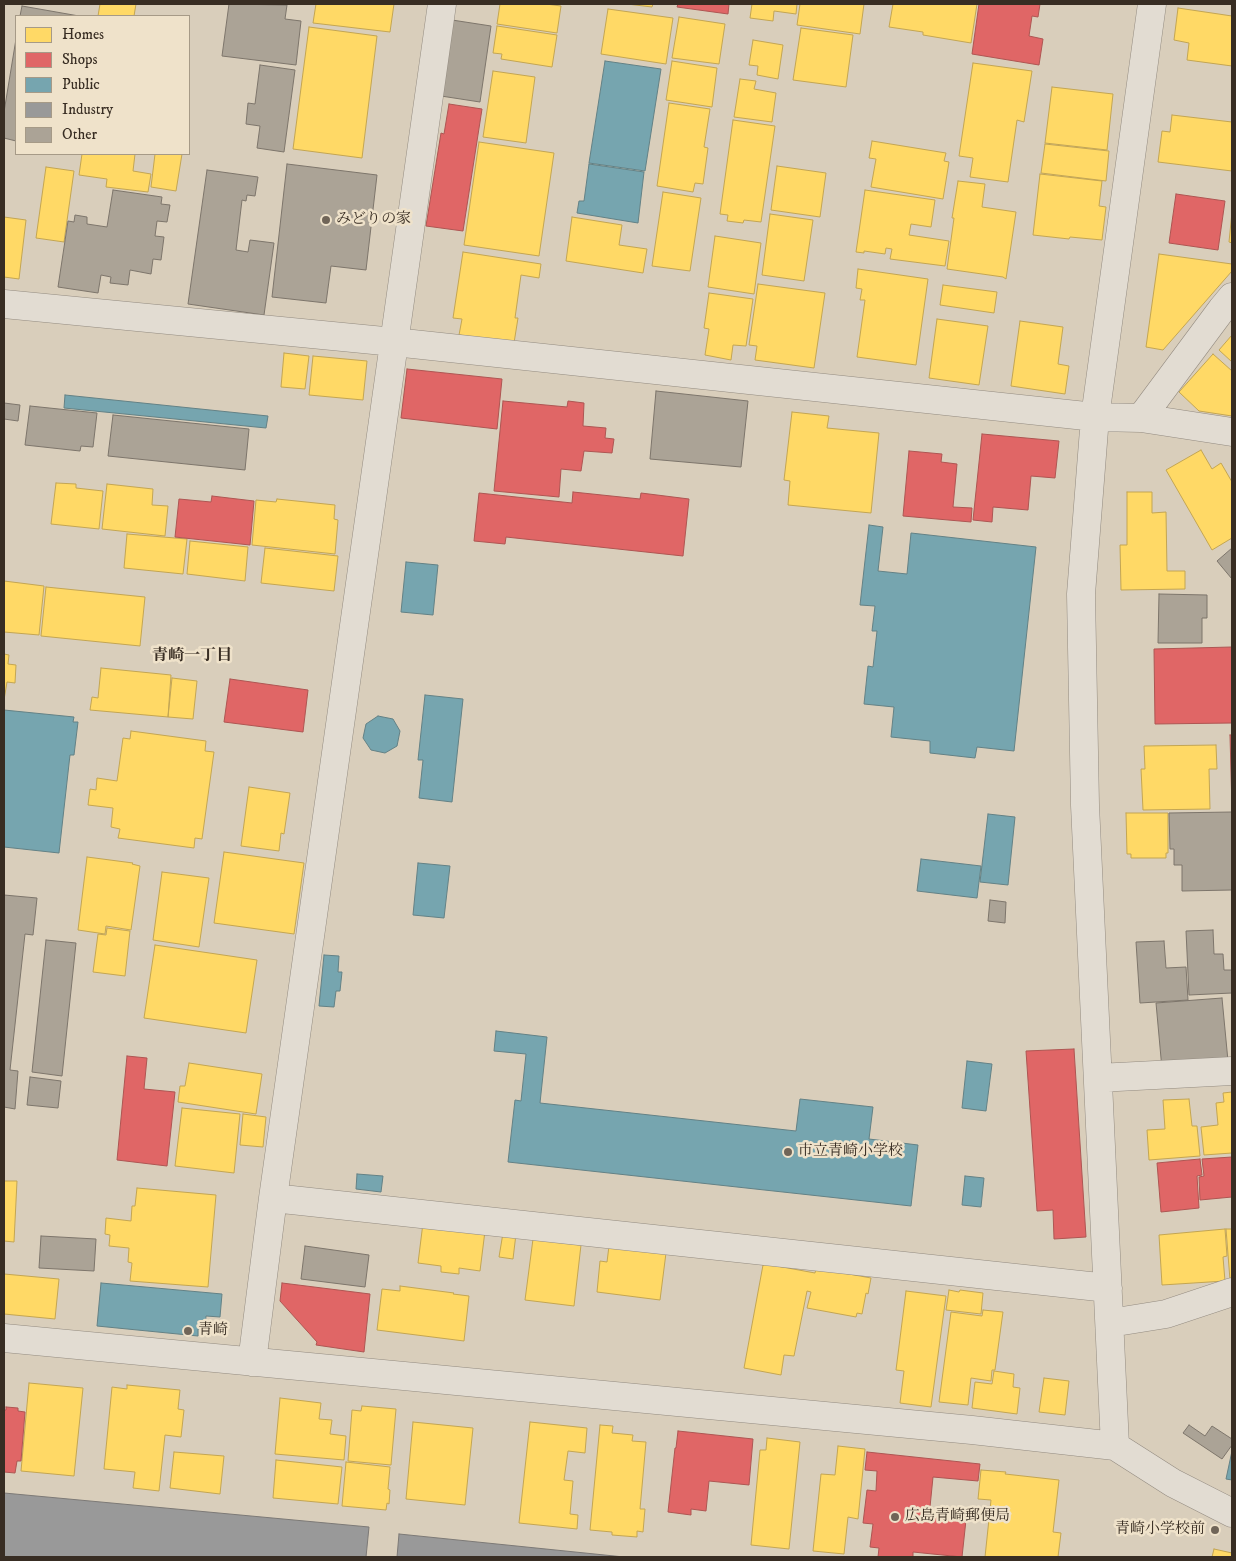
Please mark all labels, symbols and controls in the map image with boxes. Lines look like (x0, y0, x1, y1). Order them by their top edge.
legend (15, 15, 190, 155)
text: Homes (62, 25, 104, 44)
text: Shops (62, 50, 98, 69)
text: Public (62, 75, 100, 94)
text: Industry (62, 100, 113, 119)
text: Other (62, 125, 97, 144)
place label: みどりの家 (336, 211, 411, 229)
marker: みどりの家 (320, 214, 332, 226)
district label: 青崎一丁目 (152, 647, 232, 667)
place label: 市立青崎小学校 (798, 1143, 903, 1161)
marker: 市立青崎小学校 (782, 1146, 794, 1158)
place label: 青崎 (198, 1322, 228, 1340)
marker: 青崎 (182, 1325, 194, 1337)
place label: 広島青崎郵便局 (905, 1508, 1010, 1526)
marker: 広島青崎郵便局 (889, 1511, 901, 1523)
place label: 青崎小学校前 (1115, 1521, 1205, 1539)
marker: 青崎小学校前 (1209, 1524, 1221, 1536)

